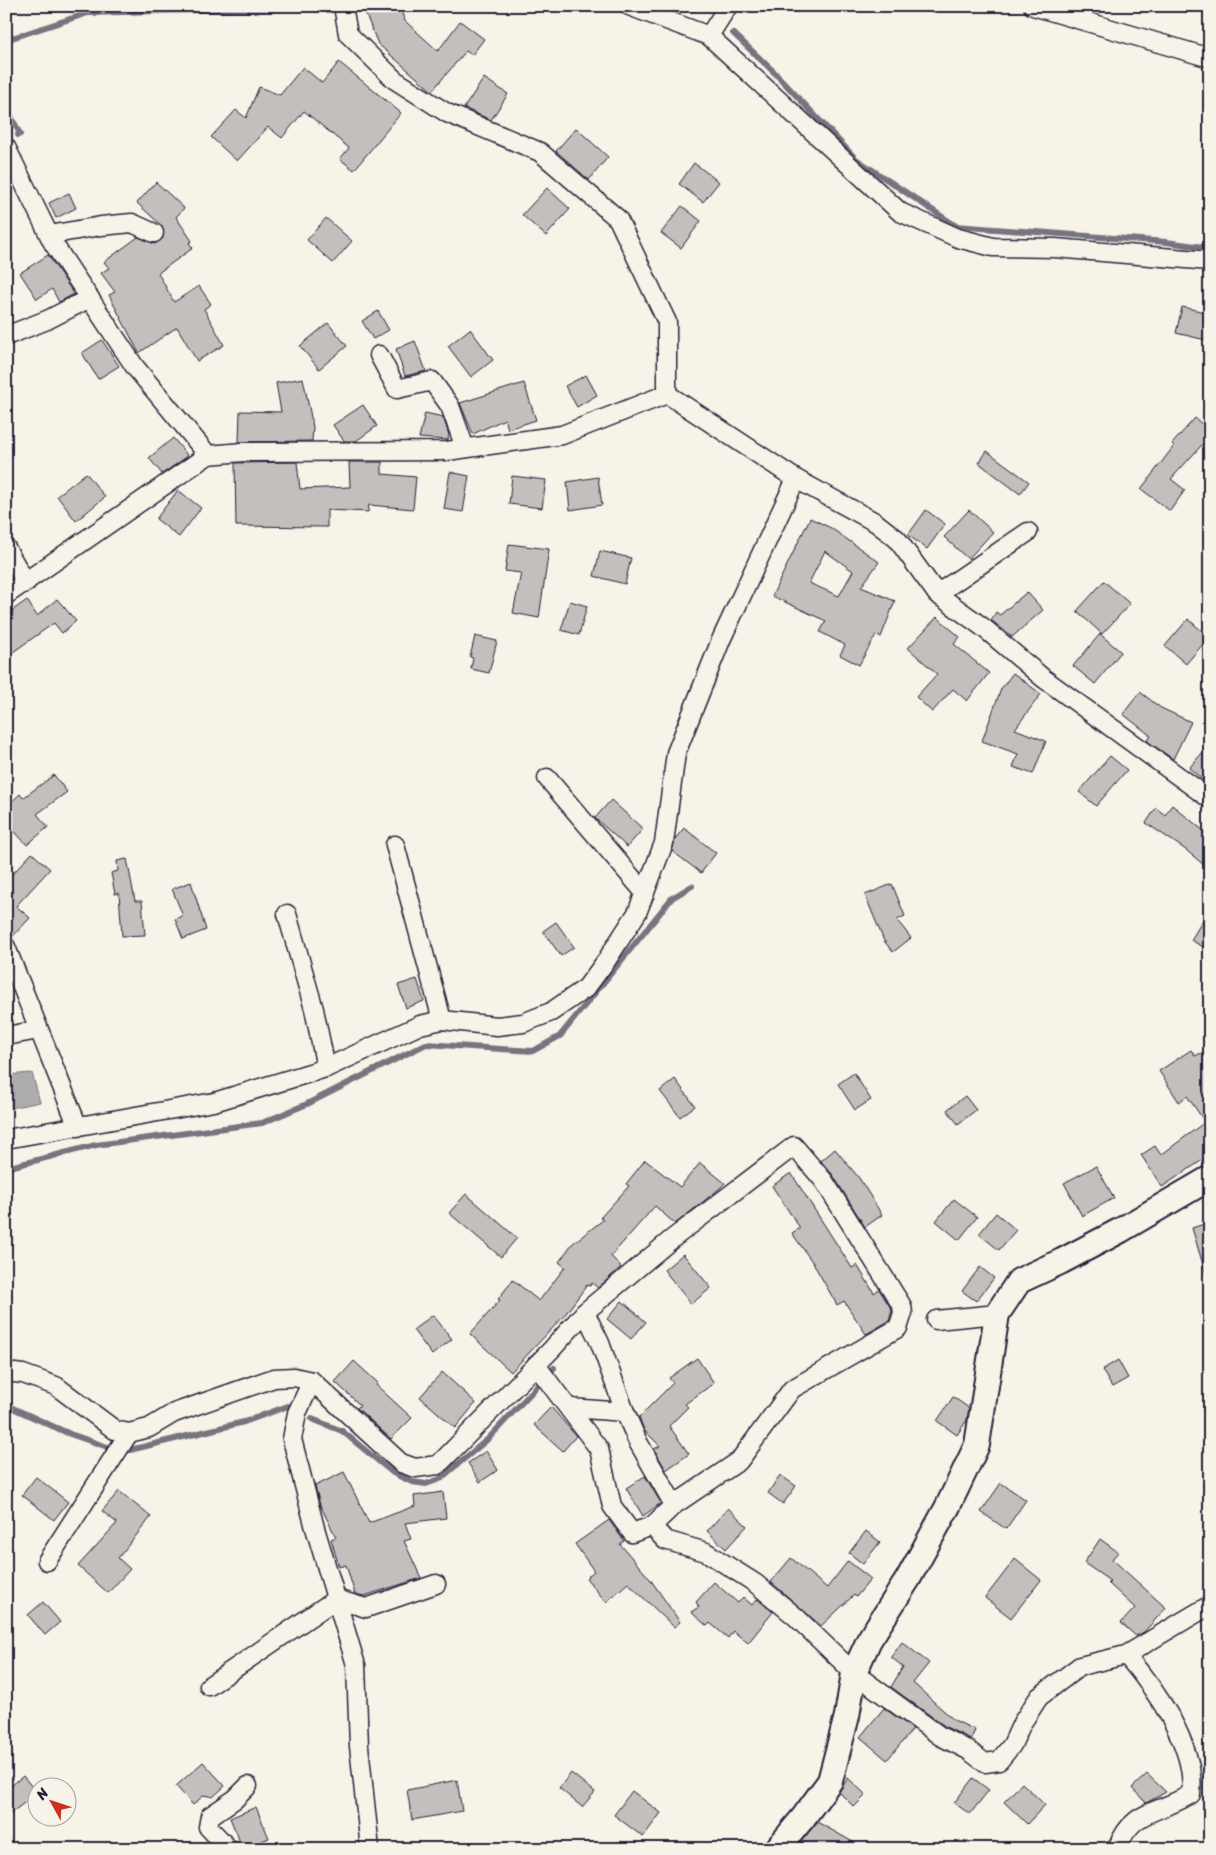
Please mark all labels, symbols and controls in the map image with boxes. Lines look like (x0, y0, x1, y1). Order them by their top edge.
north arrow (28, 1778, 78, 1828)
text: N (29, 1782, 55, 1806)

